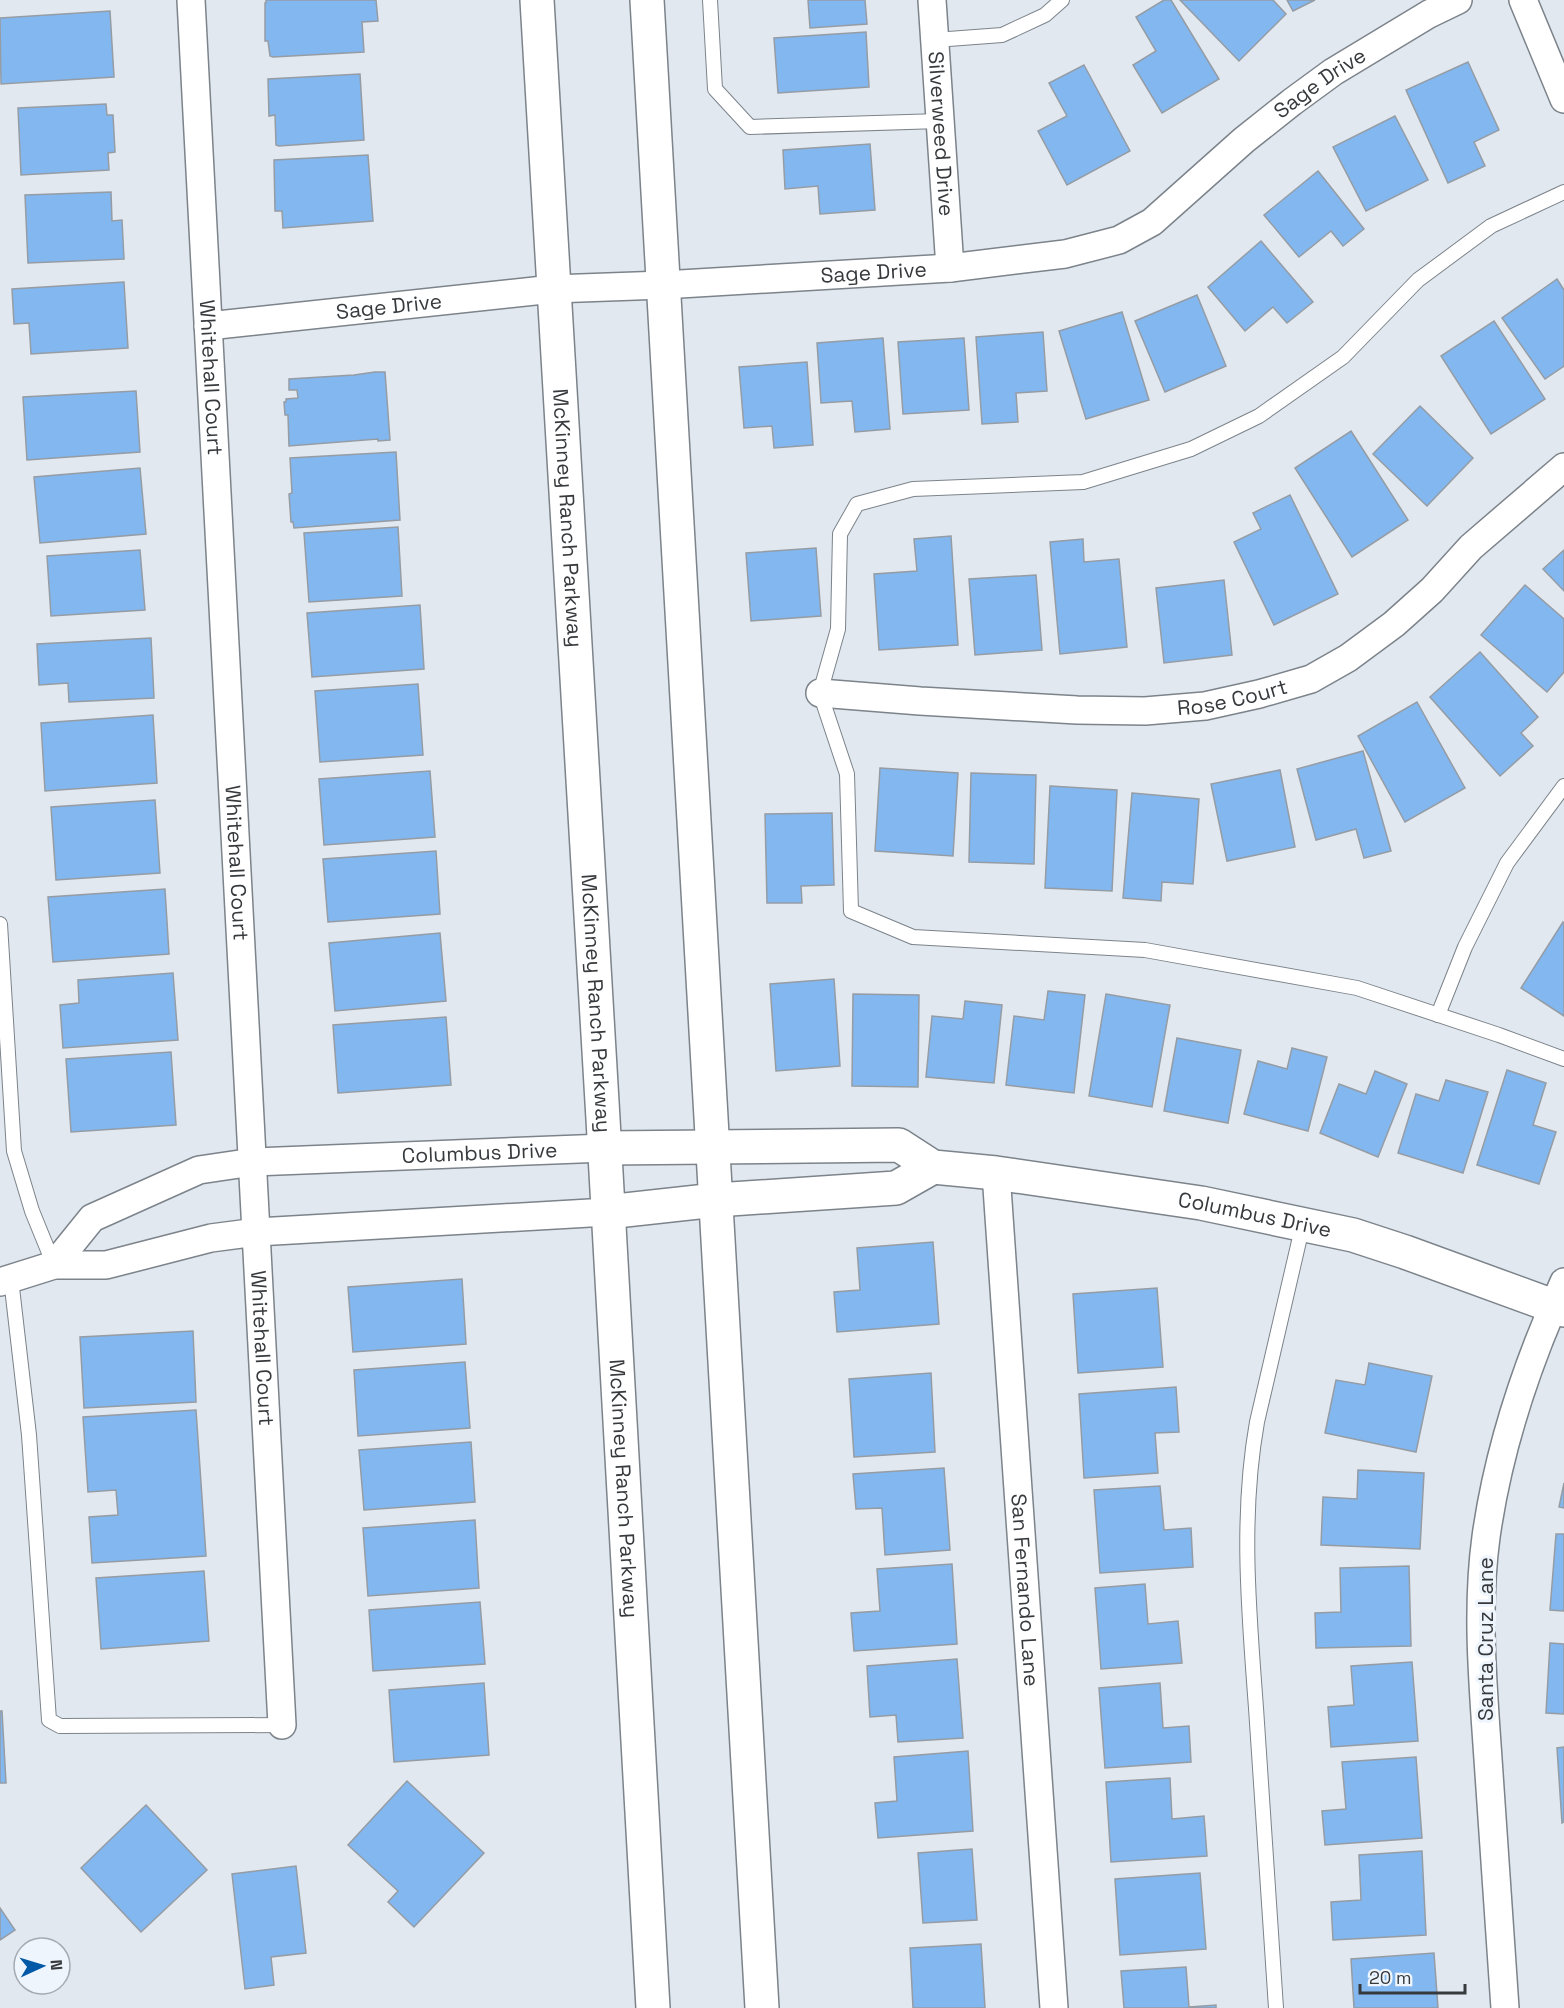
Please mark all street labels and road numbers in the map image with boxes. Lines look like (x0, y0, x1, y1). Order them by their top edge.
street label: Sage Drive (1268, 41, 1371, 124)
street label: Silverweed Drive (922, 50, 960, 217)
street label: Sage Drive (820, 255, 927, 289)
street label: Sage Drive (335, 287, 443, 325)
street label: Whitehall Court (194, 299, 229, 456)
street label: McKinney Ranch Parkway (547, 388, 589, 648)
street label: Rose Court (1176, 673, 1290, 721)
street label: Whitehall Court (219, 784, 255, 941)
street label: McKinney Ranch Parkway (576, 873, 618, 1133)
street label: Columbus Drive (401, 1136, 558, 1169)
street label: Columbus Drive (1176, 1186, 1334, 1243)
street label: Whitehall Court (245, 1270, 280, 1427)
street label: McKinney Ranch Parkway (604, 1358, 645, 1619)
street label: San Fernando Lane (1005, 1493, 1046, 1687)
street label: Santa Cruz Lane (1472, 1557, 1499, 1721)

